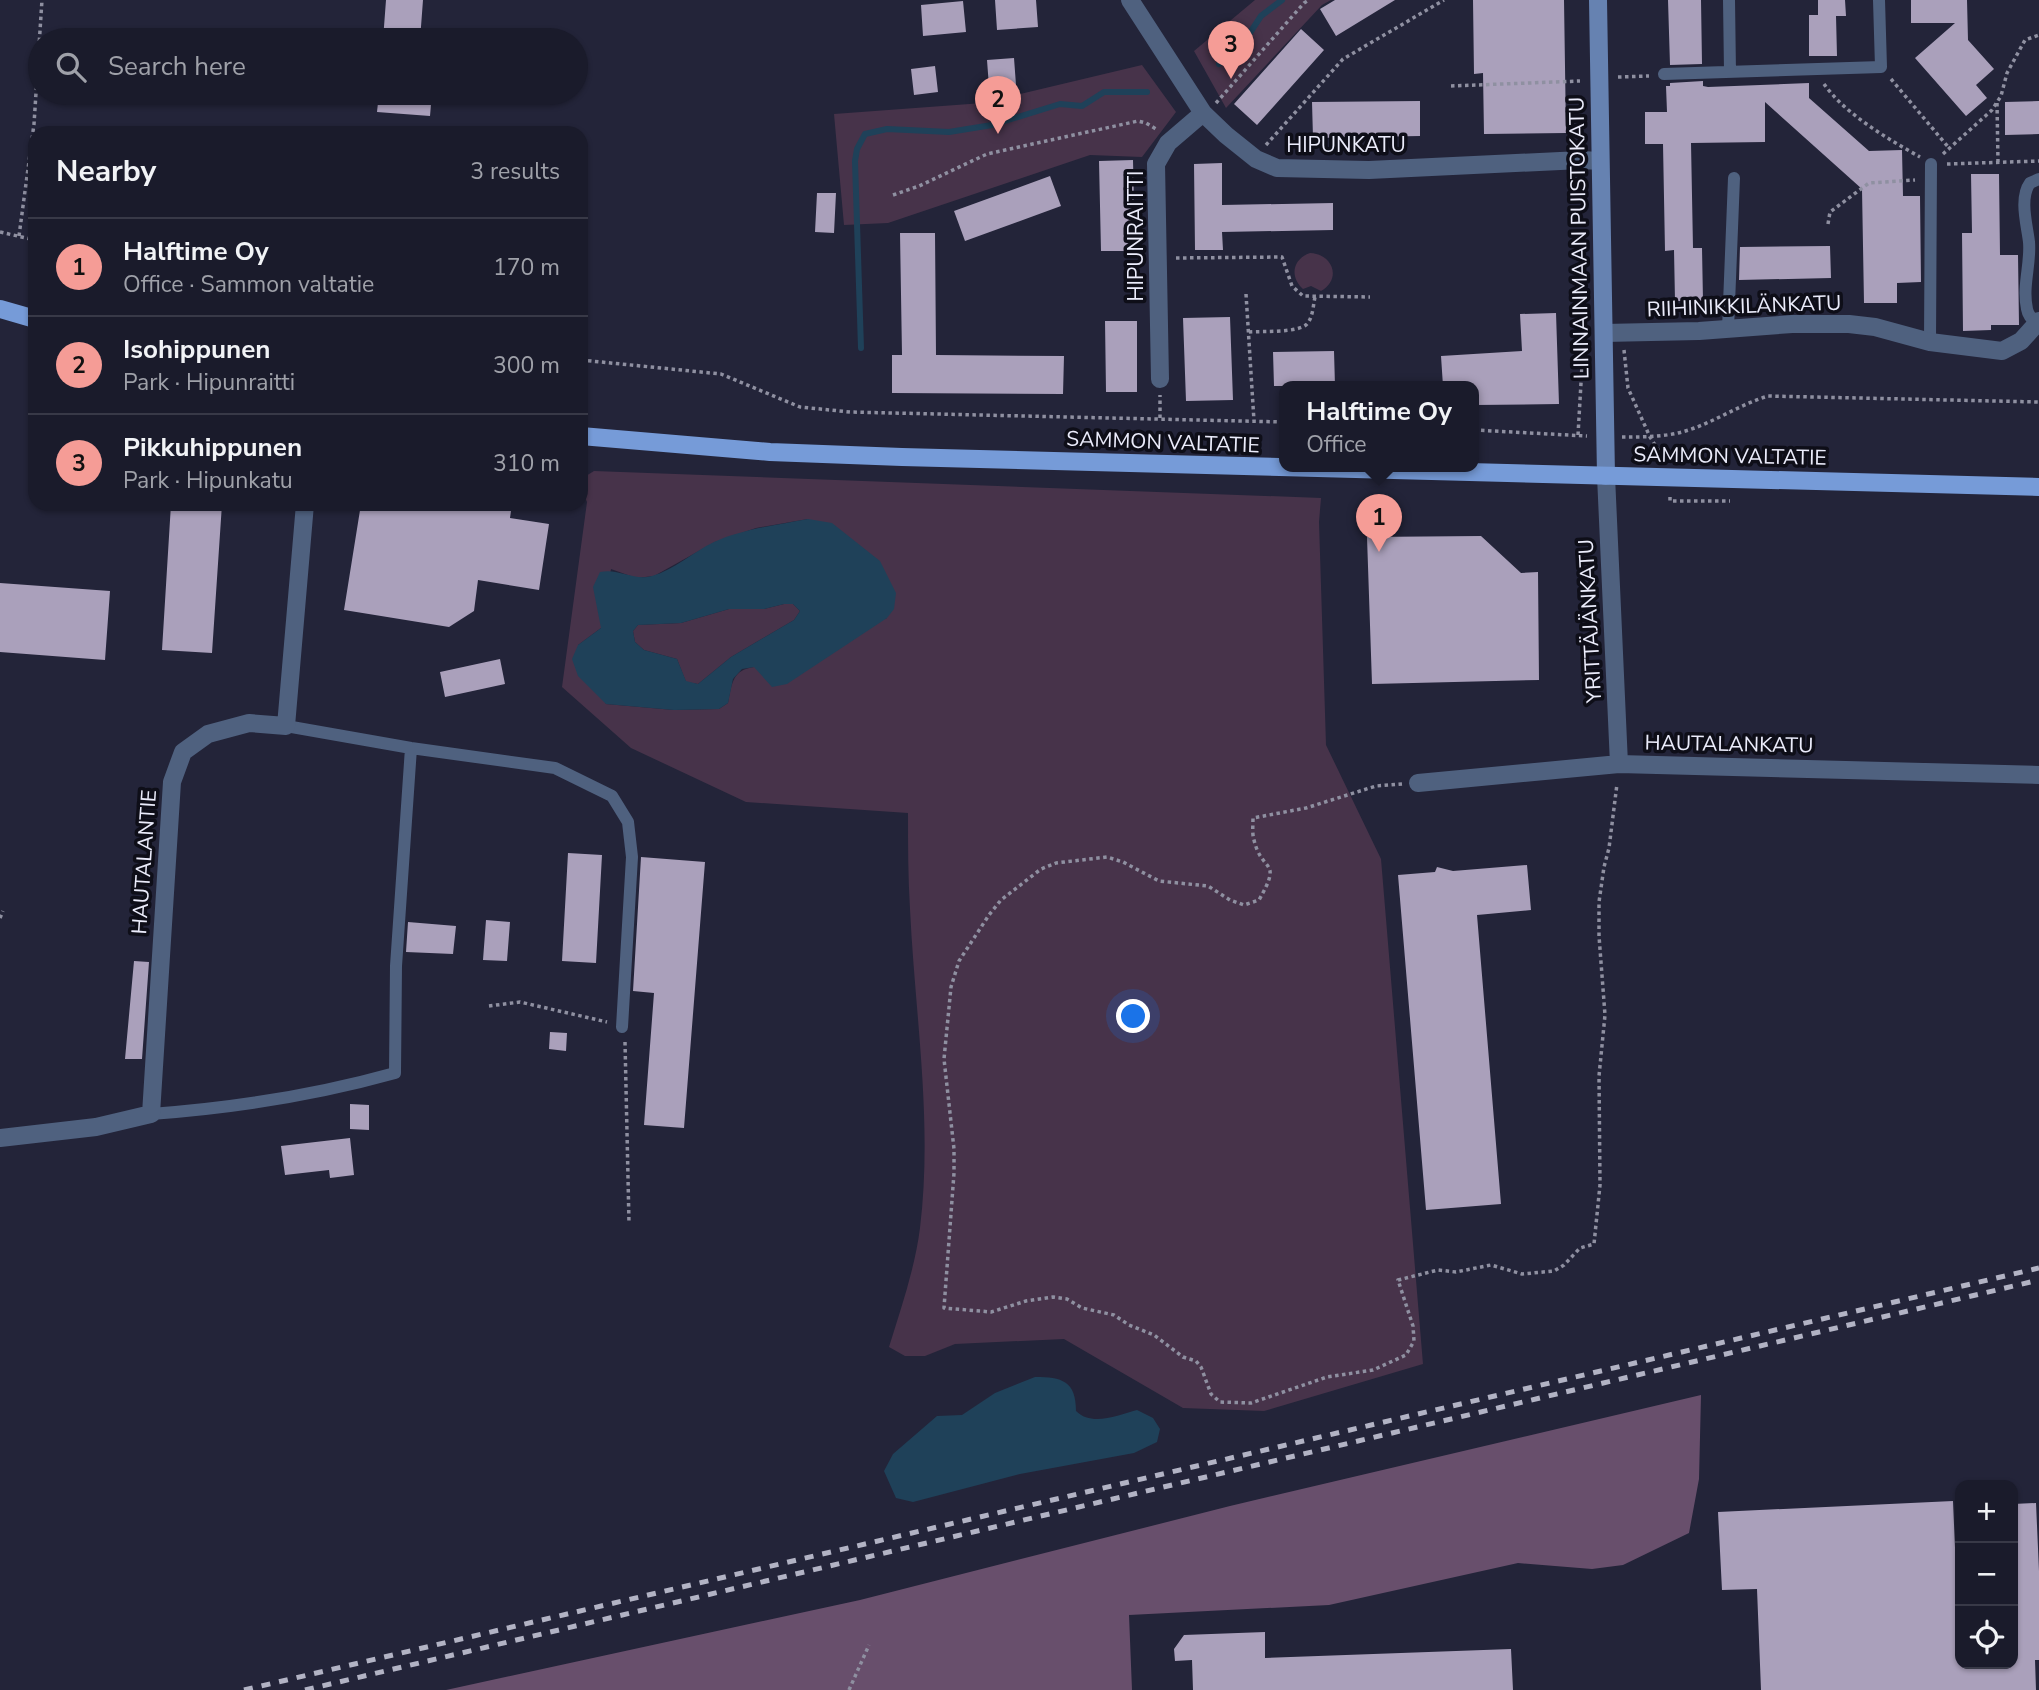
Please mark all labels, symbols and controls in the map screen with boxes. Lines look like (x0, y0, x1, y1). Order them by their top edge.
pin: 3 (1208, 21, 1254, 79)
search box (28, 28, 588, 105)
icon: search (52, 48, 90, 86)
text: Search here (108, 49, 246, 84)
pin: 2 (975, 76, 1021, 134)
street label: LINNAINMAAN PUISTOKATU (1563, 97, 1595, 379)
street label: HIPUNKATU (1286, 131, 1406, 159)
text: Nearby (56, 151, 156, 192)
text: 3 results (470, 156, 560, 187)
street label: HIPUNRAITTI (1122, 171, 1150, 301)
text: Halftime Oy (123, 234, 269, 269)
text: 1 (72, 252, 86, 283)
text: 170 m (493, 252, 560, 283)
text: Office · Sammon valtatie (123, 269, 374, 300)
street label: RIIHINIKKILÄNKATU (1646, 289, 1842, 323)
text: Isohippunen (123, 332, 271, 367)
text: 2 (72, 350, 86, 381)
text: 300 m (493, 350, 560, 381)
text: Park · Hipunraitti (123, 367, 295, 398)
popup (1279, 381, 1479, 472)
text: Halftime Oy (1306, 394, 1452, 429)
street label: SAMMON VALTATIE (1066, 425, 1260, 459)
text: Office (1306, 429, 1367, 460)
text: Pikkuhippunen (123, 430, 302, 465)
street label: SAMMON VALTATIE (1633, 440, 1827, 472)
text: 3 (72, 448, 86, 479)
text: 310 m (493, 448, 560, 479)
text: Park · Hipunkatu (123, 465, 293, 496)
pin: 1 (1356, 494, 1402, 552)
street label: YRITTÄJÄNKATU (1572, 538, 1608, 705)
street label: HAUTALANKATU (1644, 729, 1814, 759)
street label: HAUTALANTIE (125, 789, 163, 935)
your location (1116, 999, 1150, 1033)
map controls (1955, 1480, 2018, 1669)
button: + (1955, 1480, 2018, 1543)
button: − (1955, 1543, 2018, 1606)
button: locate (1955, 1606, 2018, 1669)

